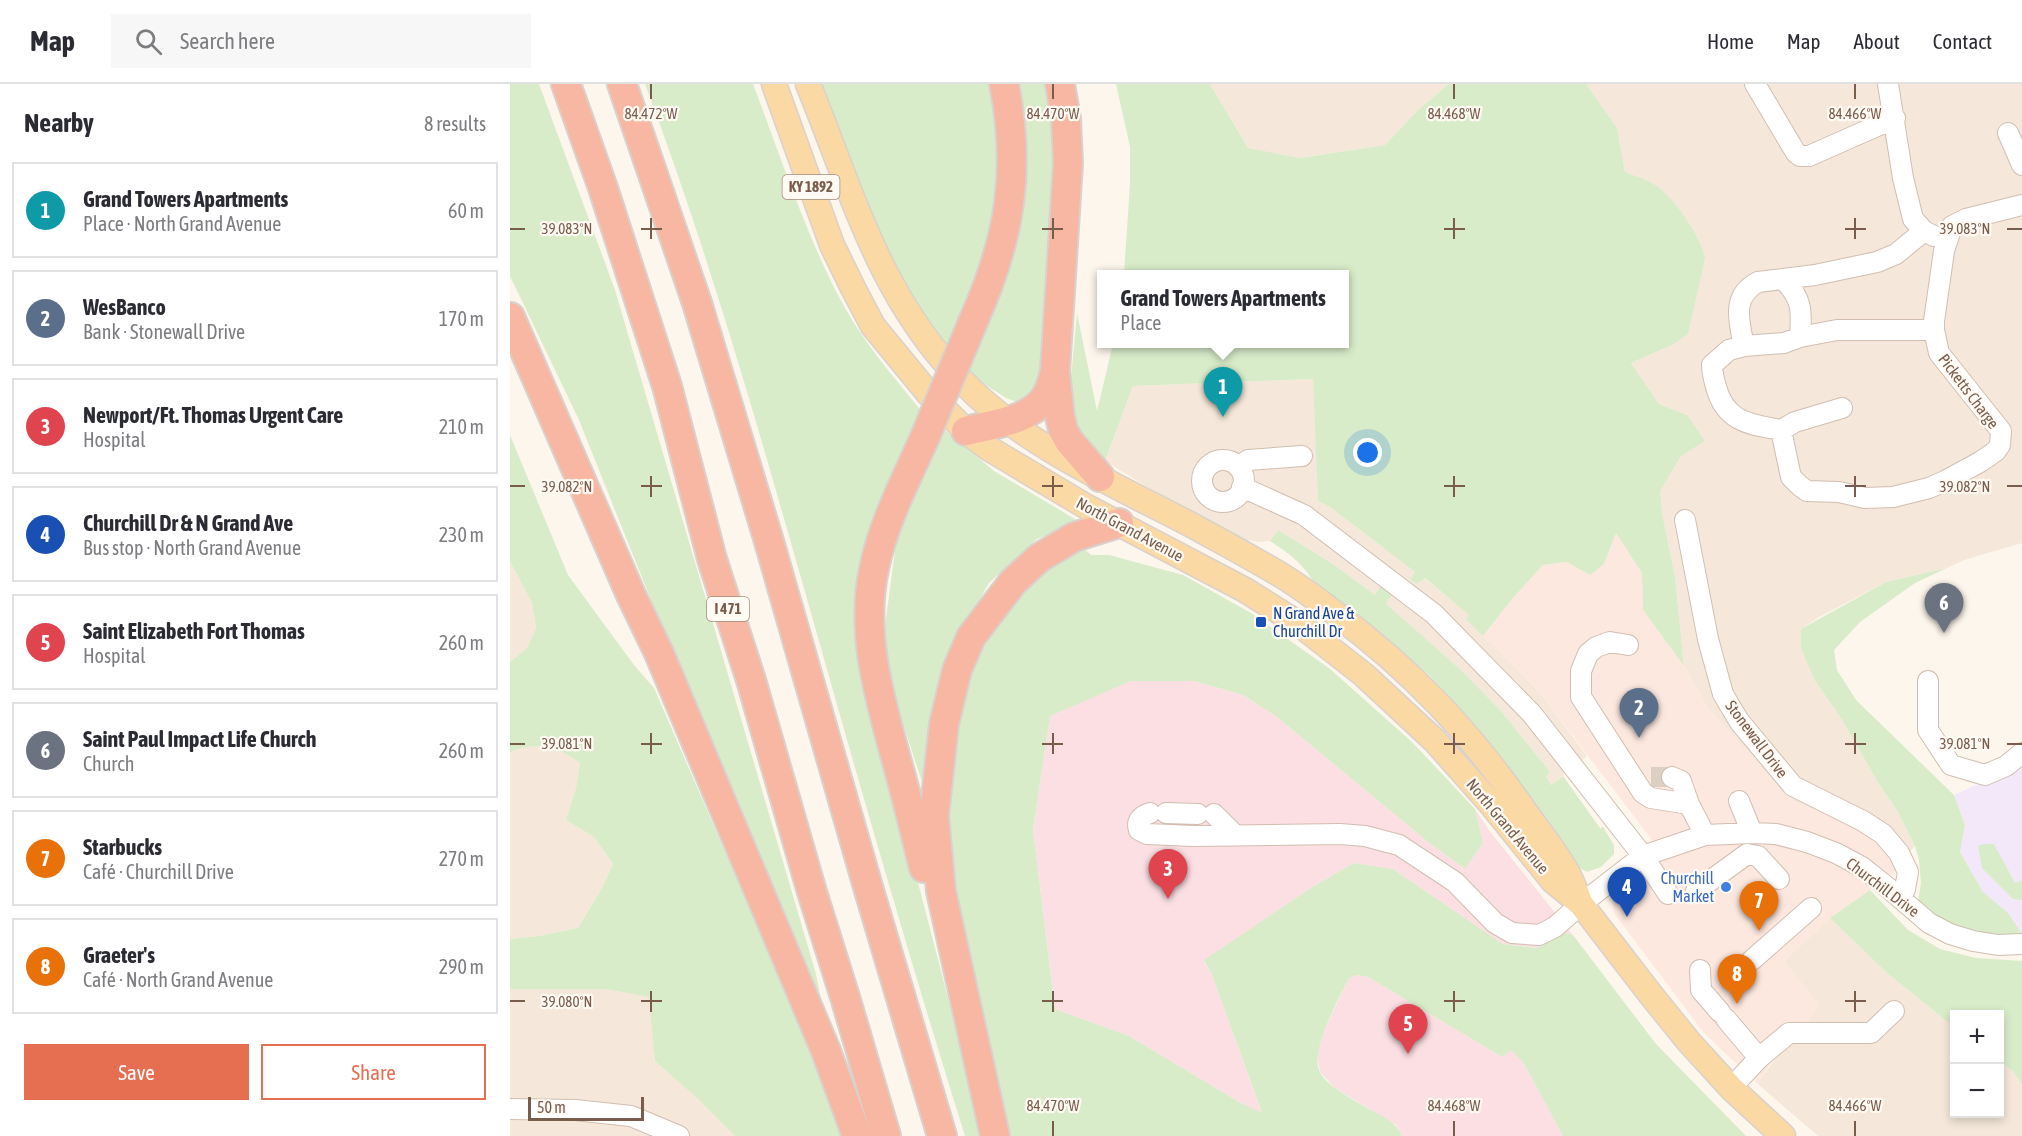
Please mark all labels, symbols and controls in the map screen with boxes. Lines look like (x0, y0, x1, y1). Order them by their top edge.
search box (111, 14, 531, 68)
text: Map (30, 25, 75, 57)
icon: search (132, 25, 165, 58)
text: Search here (180, 28, 275, 54)
text: Home (1707, 29, 1754, 53)
text: Map (1787, 29, 1821, 53)
text: About (1854, 29, 1900, 53)
text: Contact (1933, 29, 1992, 53)
text: 84.472°W (625, 105, 678, 122)
text: 84.470°W (1027, 105, 1080, 122)
text: 84.468°W (1428, 105, 1481, 122)
text: 84.466°W (1829, 105, 1882, 122)
text: Nearby (24, 108, 94, 138)
text: 8 results (424, 112, 486, 135)
road number: KY 1892 (782, 175, 840, 199)
text: Grand Towers Apartments (83, 186, 288, 212)
text: 1 (41, 199, 50, 222)
text: 60 m (448, 199, 484, 222)
text: Place · North Grand Avenue (83, 212, 281, 235)
text: 39.083°N (542, 220, 592, 237)
text: 39.083°N (1940, 220, 1990, 237)
popup (1097, 270, 1349, 348)
text: Grand Towers Apartments (1120, 285, 1326, 311)
text: WesBanco (83, 294, 166, 320)
text: 2 (41, 307, 50, 330)
text: 170 m (439, 307, 484, 330)
text: Place (1120, 311, 1161, 334)
text: Bank · Stonewall Drive (83, 320, 245, 343)
street label: Picketts Charge (1934, 350, 2003, 432)
pin: 1 (1204, 368, 1242, 417)
text: Newport/Ft. Thomas Urgent Care (83, 402, 343, 428)
text: 3 (41, 415, 50, 438)
text: 210 m (439, 415, 484, 438)
text: Hospital (83, 428, 146, 451)
your location (1353, 438, 1382, 467)
text: 39.082°N (542, 478, 592, 495)
text: 39.082°N (1940, 478, 1990, 495)
street label: North Grand Avenue (1074, 493, 1186, 565)
text: Churchill Dr & N Grand Ave (83, 510, 293, 536)
text: 4 (41, 523, 50, 546)
text: 230 m (439, 523, 484, 546)
text: Bus stop · North Grand Avenue (83, 536, 301, 559)
pin: 6 (1924, 584, 1964, 633)
road number: I 471 (707, 597, 749, 621)
place label: N Grand Ave & Churchill Dr (1273, 604, 1355, 640)
marker: N Grand Ave & Churchill Dr (1254, 615, 1268, 629)
text: Saint Elizabeth Fort Thomas (83, 618, 305, 644)
text: 5 (41, 631, 50, 654)
text: 260 m (439, 631, 484, 654)
text: Hospital (83, 644, 146, 667)
pin: 2 (1620, 688, 1658, 738)
street label: Stonewall Drive (1722, 697, 1792, 781)
text: Saint Paul Impact Life Church (83, 726, 316, 752)
text: 39.081°N (542, 735, 592, 752)
text: 39.081°N (1940, 735, 1990, 752)
text: 6 (41, 739, 50, 762)
text: 260 m (439, 739, 484, 762)
text: Church (83, 752, 134, 775)
street label: North Grand Avenue (1463, 775, 1553, 877)
text: Starbucks (83, 834, 162, 860)
text: 7 (41, 847, 50, 870)
text: 270 m (439, 847, 484, 870)
pin: 3 (1148, 850, 1188, 899)
street label: Churchill Drive (1843, 854, 1923, 920)
text: Café · Churchill Drive (83, 860, 234, 883)
pin: 4 (1608, 868, 1646, 917)
place label: Churchill Market (1661, 869, 1715, 905)
marker: Churchill Market (1719, 880, 1733, 894)
pin: 7 (1740, 882, 1778, 931)
text: Graeter's (83, 942, 155, 968)
pin: 8 (1718, 954, 1756, 1004)
text: 8 (41, 955, 50, 978)
text: 290 m (439, 955, 484, 978)
text: Café · North Grand Avenue (83, 968, 273, 991)
text: 39.080°N (542, 993, 592, 1010)
pin: 5 (1388, 1004, 1428, 1054)
map controls (1950, 1010, 2004, 1118)
button: + (1950, 1010, 2004, 1064)
button: Save (24, 1044, 249, 1100)
button: Share (261, 1044, 486, 1100)
button: − (1950, 1064, 2004, 1118)
scale bar (528, 1094, 644, 1122)
text: 84.470°W (1027, 1097, 1080, 1114)
text: 84.468°W (1428, 1097, 1481, 1114)
text: 84.466°W (1829, 1097, 1882, 1114)
text: 50 m (537, 1098, 566, 1116)

